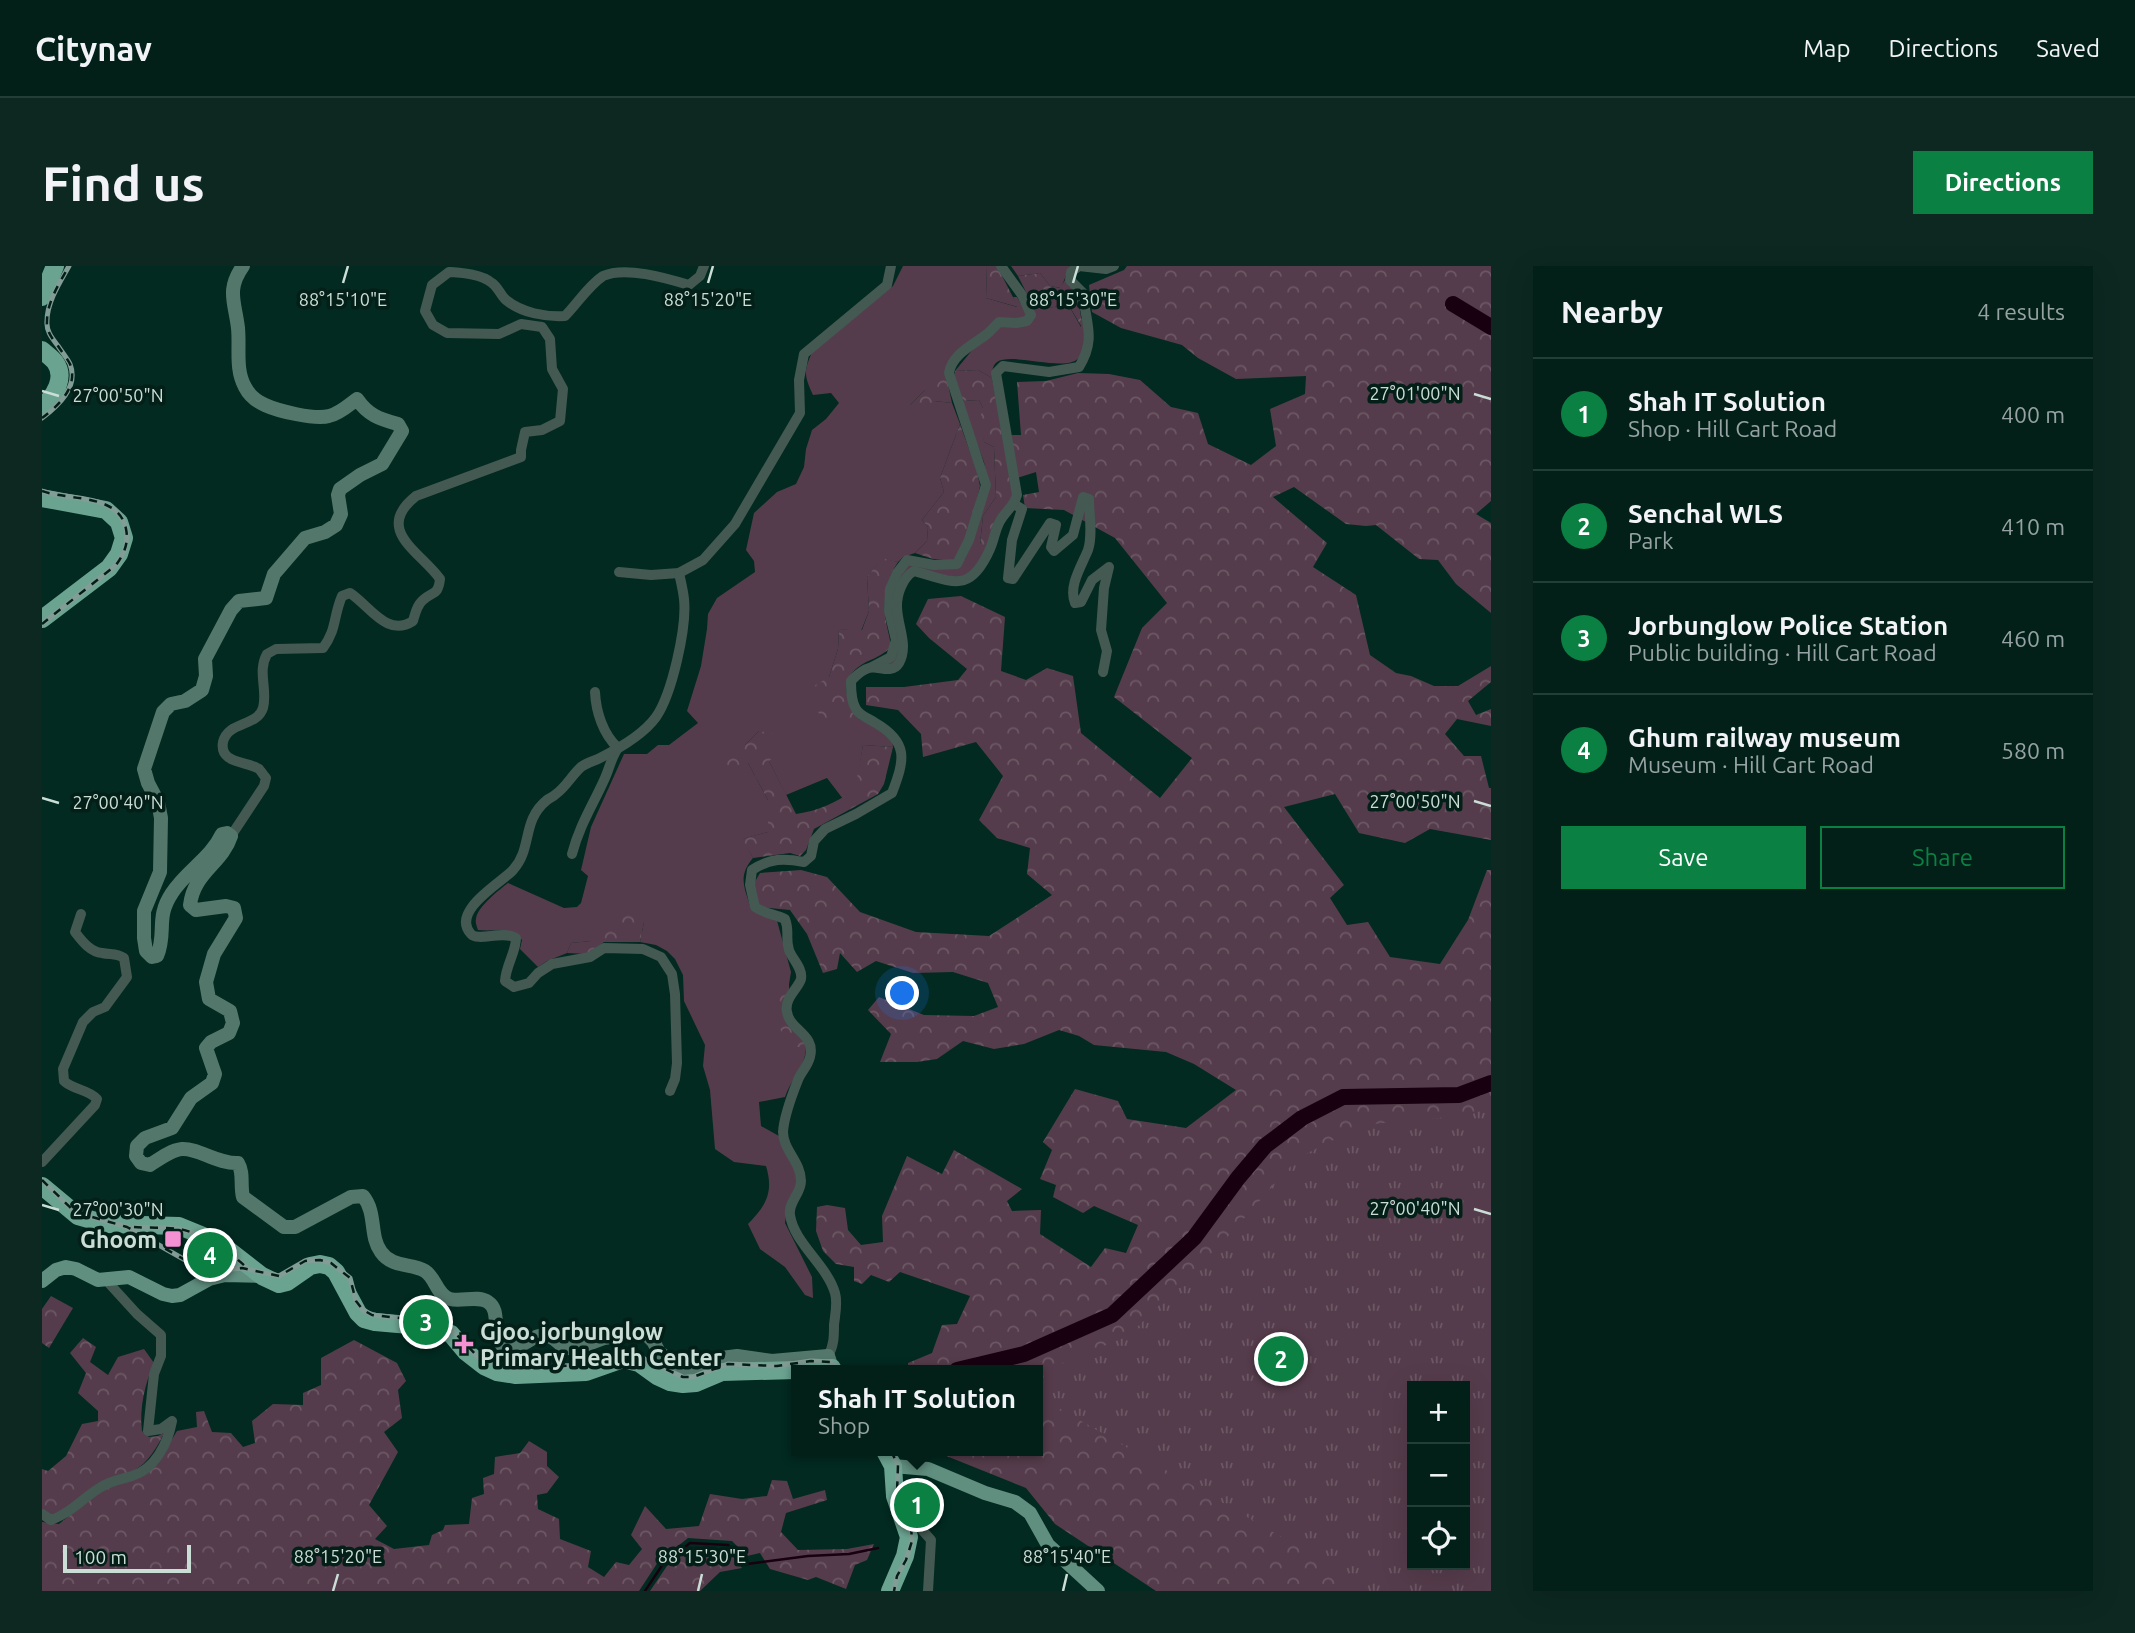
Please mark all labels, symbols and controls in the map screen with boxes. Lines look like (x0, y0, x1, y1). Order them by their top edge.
text: Citynav (35, 30, 152, 67)
text: Map (1803, 35, 1850, 62)
text: Directions (1888, 35, 1998, 62)
text: Saved (2036, 35, 2100, 62)
button: Directions (1913, 151, 2093, 214)
text: Find us (42, 155, 205, 210)
text: 88°15'10"E (299, 289, 387, 309)
text: 88°15'20"E (664, 289, 752, 309)
text: 88°15'30"E (1029, 289, 1117, 309)
text: Nearby (1561, 295, 1663, 329)
text: 4 results (1977, 299, 2065, 324)
text: 27°01'00"N (1369, 383, 1461, 403)
text: 27°00'50"N (72, 385, 164, 405)
text: Shah IT Solution (1628, 387, 1826, 416)
text: 1 (1578, 402, 1590, 427)
text: 400 m (2001, 402, 2065, 427)
text: Shop · Hill Cart Road (1628, 416, 1837, 441)
text: Senchal WLS (1628, 499, 1783, 528)
text: 2 (1578, 514, 1590, 539)
text: 410 m (2001, 514, 2065, 539)
text: Park (1628, 528, 1674, 553)
text: Jorbunglow Police Station (1628, 611, 1948, 640)
text: 3 (1578, 626, 1590, 651)
text: 460 m (2001, 626, 2065, 651)
text: Public building · Hill Cart Road (1628, 640, 1937, 665)
text: Ghum railway museum (1628, 723, 1901, 752)
text: 4 (1578, 738, 1590, 763)
text: 580 m (2001, 738, 2065, 763)
text: Museum · Hill Cart Road (1628, 752, 1874, 777)
text: 27°00'50"N (1369, 791, 1461, 811)
text: 27°00'40"N (72, 792, 164, 812)
button: Save (1561, 826, 1806, 889)
button: Share (1820, 826, 2065, 889)
your location (885, 976, 919, 1010)
text: 27°00'40"N (1369, 1198, 1461, 1218)
text: 27°00'30"N (72, 1199, 164, 1219)
place label: Ghoom (80, 1227, 157, 1252)
marker: Ghoom (163, 1229, 183, 1249)
pin: 4 (187, 1229, 233, 1281)
pin: 3 (403, 1296, 449, 1348)
place label: Gjoo. jorbunglow Primary Health Center (480, 1319, 723, 1370)
pin: 2 (1258, 1333, 1304, 1385)
marker: Gjoo. jorbunglow Primary Health Center (454, 1334, 474, 1354)
popup (791, 1365, 1043, 1456)
map controls (1407, 1381, 1470, 1570)
button: + (1407, 1381, 1470, 1444)
text: Shah IT Solution (818, 1384, 1016, 1413)
text: Shop (818, 1413, 870, 1438)
button: − (1407, 1444, 1470, 1507)
pin: 1 (894, 1479, 940, 1531)
button: locate (1407, 1507, 1470, 1570)
scale bar (63, 1542, 191, 1574)
text: 100 m (74, 1546, 127, 1568)
text: 88°15'20"E (294, 1546, 382, 1566)
text: 88°15'30"E (658, 1546, 746, 1566)
text: 88°15'40"E (1023, 1546, 1111, 1566)

